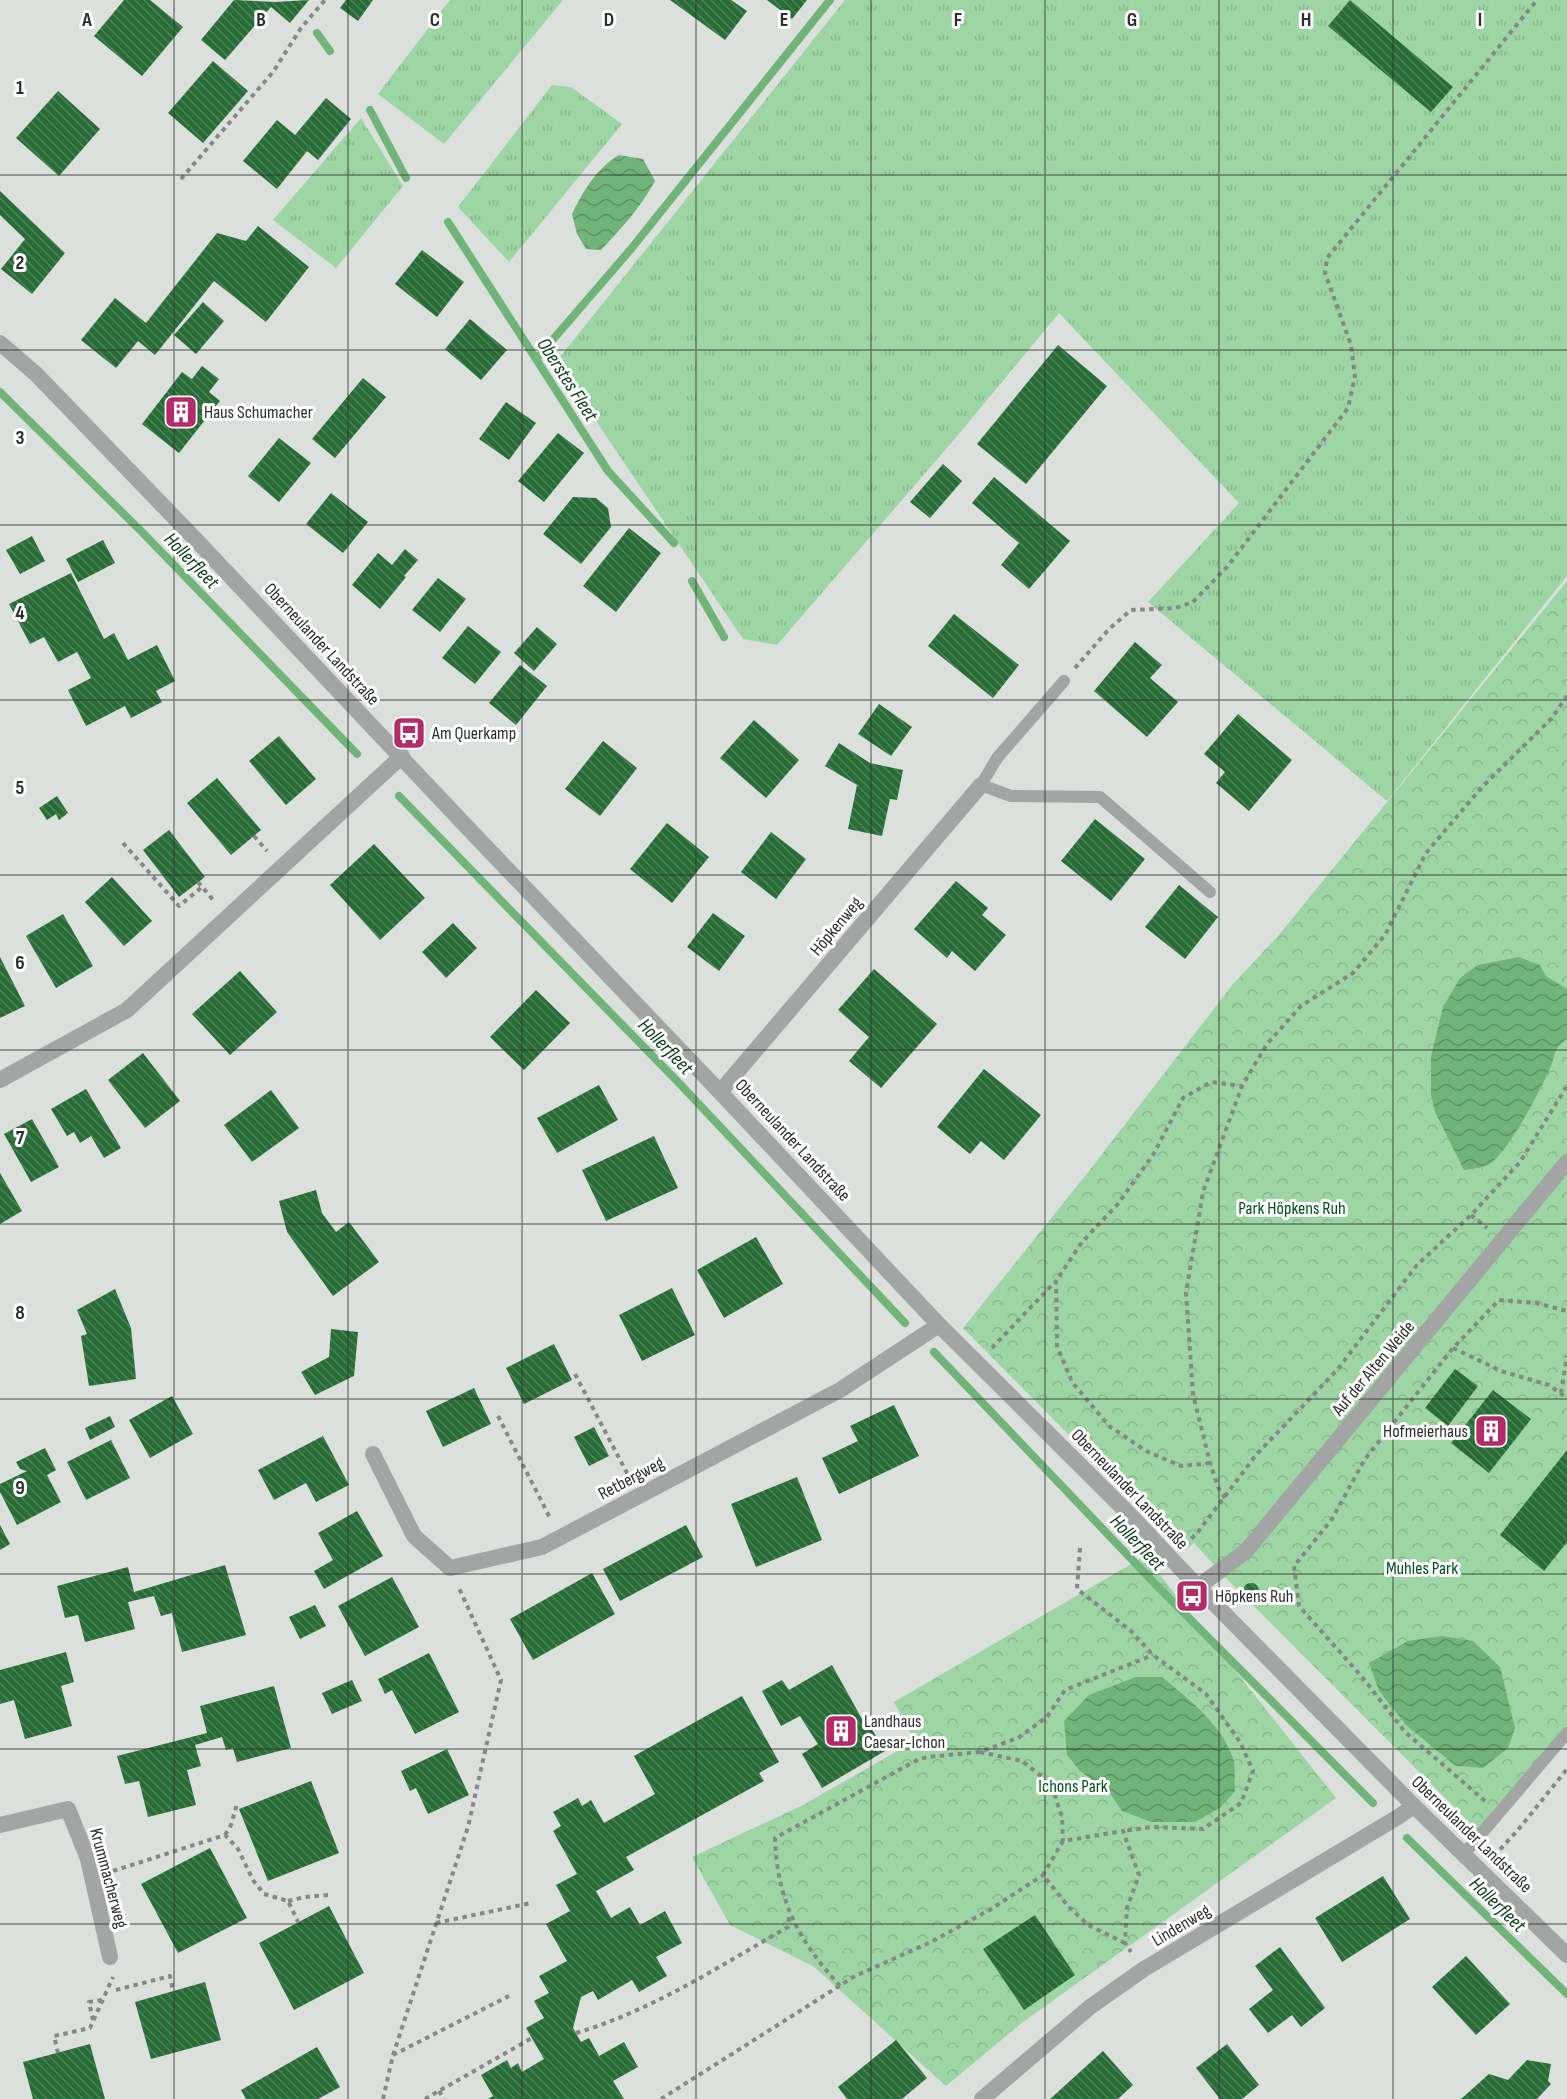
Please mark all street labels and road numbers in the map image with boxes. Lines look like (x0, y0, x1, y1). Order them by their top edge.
street label: Oberneulander Landstraße (260, 579, 384, 710)
street label: Höpkenweg (806, 893, 867, 960)
street label: Oberneulander Landstraße (731, 1075, 855, 1206)
street label: Auf der Alten Weide (1327, 1317, 1419, 1421)
street label: Oberneulander Landstraße (1067, 1425, 1193, 1554)
street label: Retbergweg (595, 1452, 668, 1505)
street label: Oberneulander Landstraße (1407, 1771, 1536, 1897)
street label: Krummacherweg (85, 1826, 132, 1931)
street label: Lindenweg (1148, 1900, 1214, 1951)

